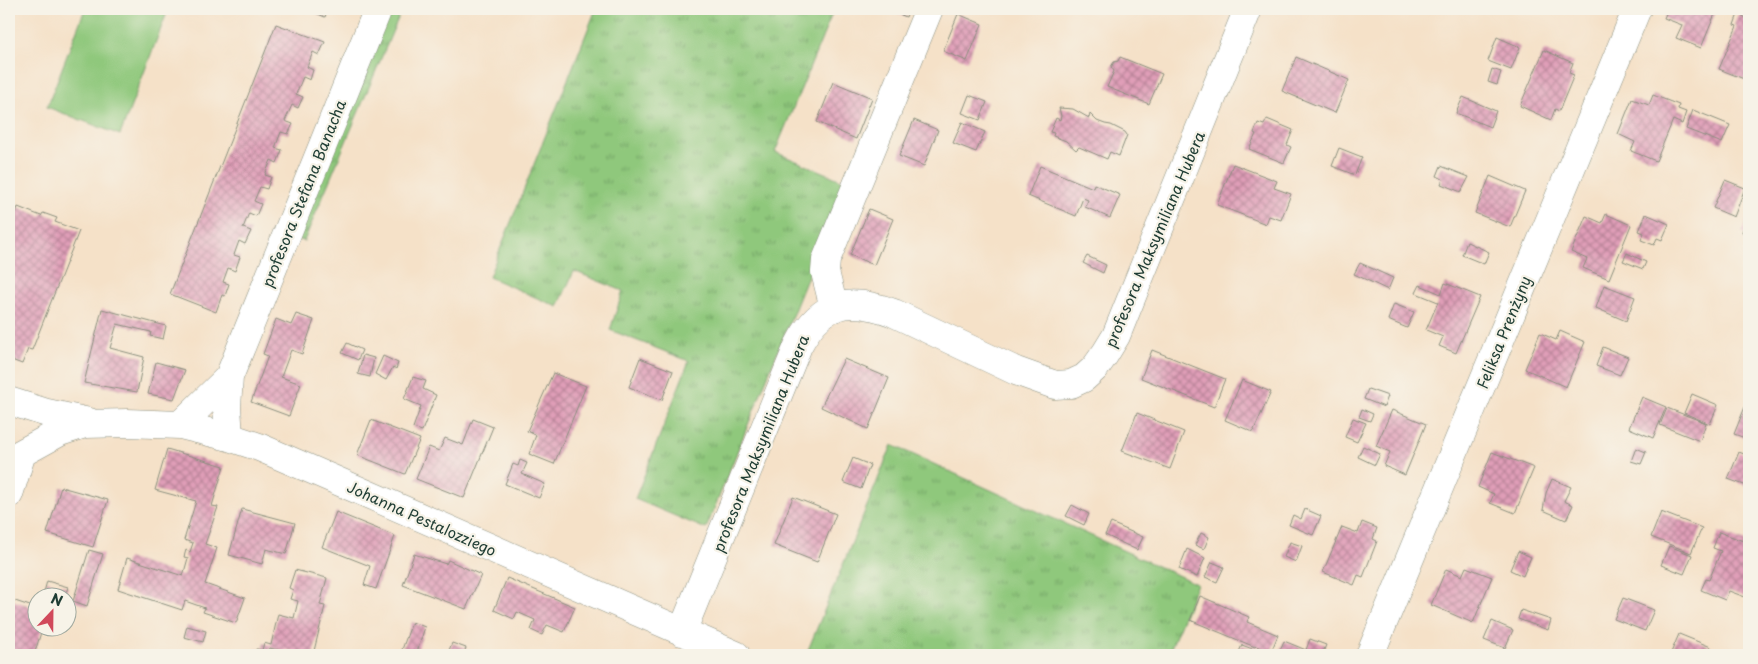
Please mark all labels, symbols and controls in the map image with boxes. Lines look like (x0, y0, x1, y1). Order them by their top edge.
street label: profesora Stefana Banacha (255, 95, 351, 290)
street label: profesora Maksymiliana Hubera (1098, 127, 1210, 351)
street label: Feliksa Prenżyny (1470, 272, 1536, 392)
street label: profesora Maksymiliana Hubera (706, 330, 814, 555)
street label: Johanna Pestalozziego (344, 475, 500, 561)
north arrow (28, 586, 78, 636)
text: N (48, 588, 66, 611)

